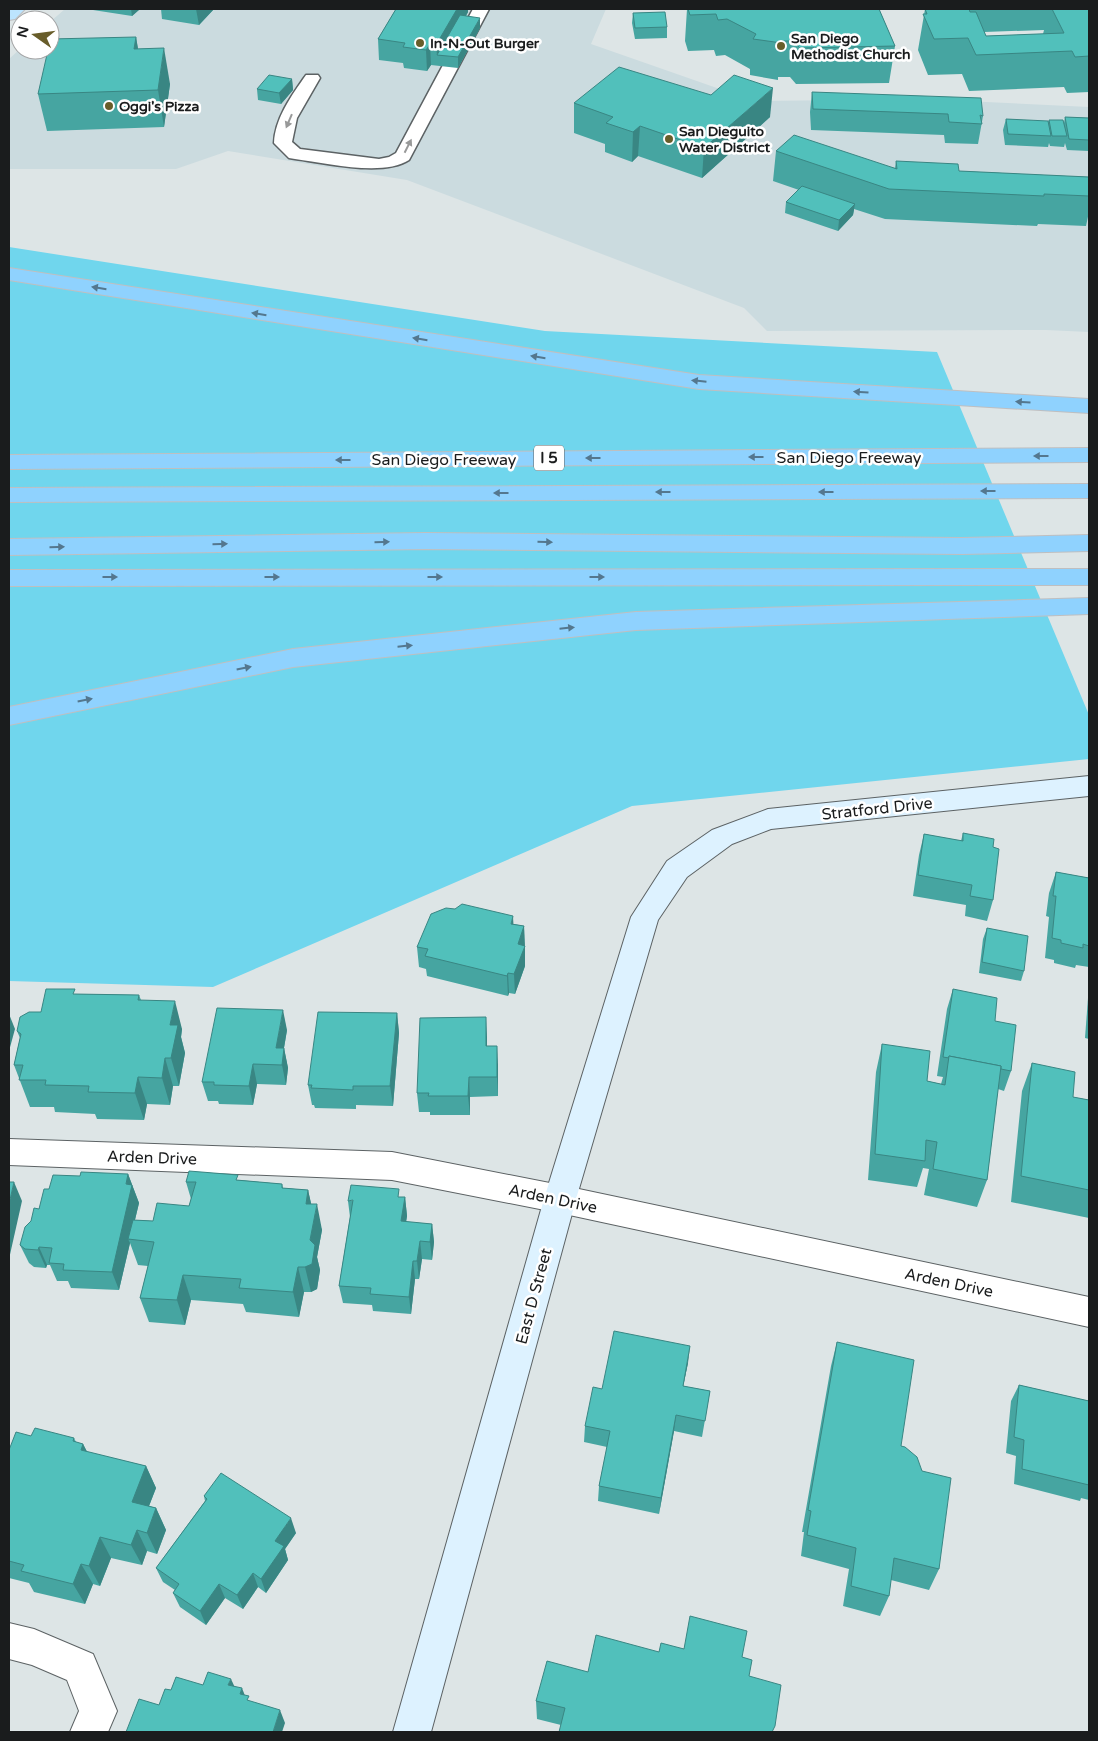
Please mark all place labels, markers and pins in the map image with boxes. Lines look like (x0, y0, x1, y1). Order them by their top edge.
place label: San Diego Methodist Church (791, 30, 910, 63)
place label: In-N-Out Burger (430, 35, 540, 52)
marker: In-N-Out Burger (414, 37, 426, 49)
marker: San Diego Methodist Church (775, 40, 787, 52)
place label: Oggi's Pizza (119, 98, 199, 115)
marker: Oggi's Pizza (103, 100, 115, 112)
place label: San Dieguito Water District (679, 123, 771, 156)
marker: San Dieguito Water District (663, 133, 675, 145)

